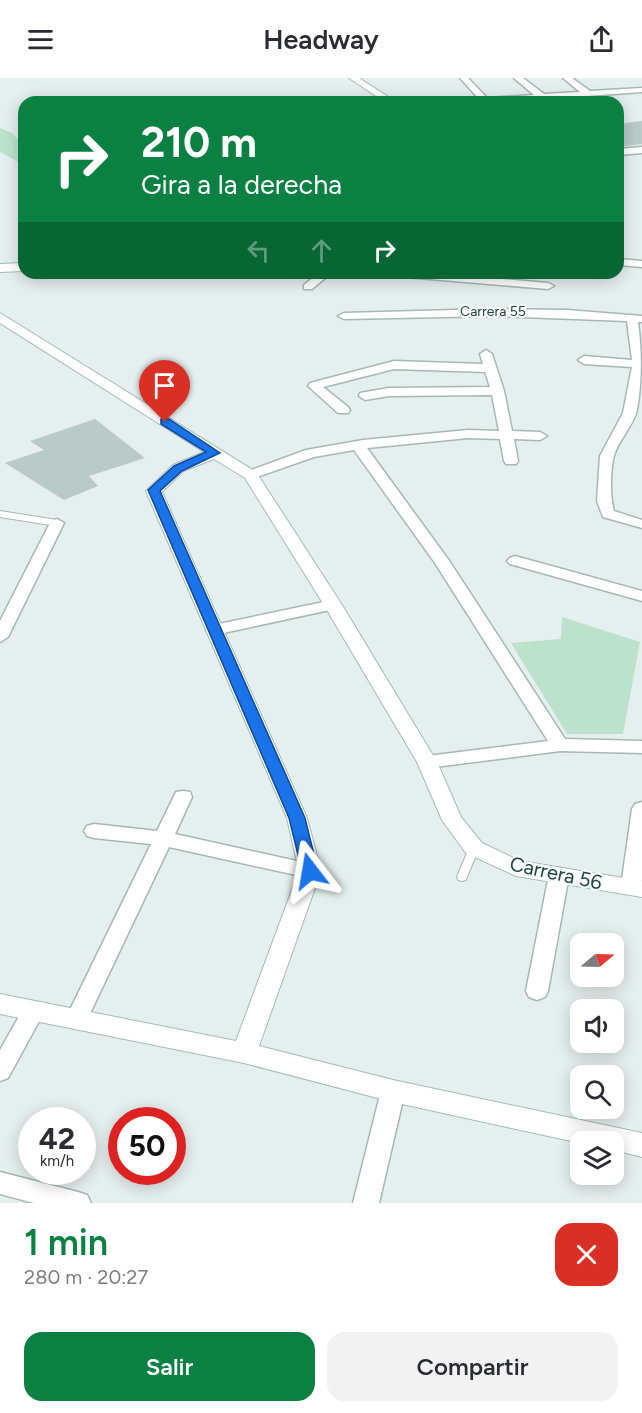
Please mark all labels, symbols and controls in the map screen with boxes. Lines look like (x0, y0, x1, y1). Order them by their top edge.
icon: menu (24, 23, 57, 56)
text: Headway (263, 23, 379, 56)
icon: share (585, 23, 618, 56)
text: 210 m (141, 117, 257, 168)
icon: right (42, 120, 120, 198)
text: Gira a la derecha (141, 168, 342, 201)
icon: left (242, 234, 275, 267)
icon: ahead (305, 234, 338, 267)
icon: right (368, 234, 401, 267)
street label: Carrera 55 (460, 303, 526, 320)
pin (139, 360, 190, 422)
icon: arrive (148, 369, 181, 402)
position arrow (278, 839, 342, 903)
street label: Carrera 56 (508, 852, 604, 894)
north arrow (570, 933, 624, 987)
map controls (570, 933, 624, 1185)
button: sound (570, 999, 624, 1053)
button: search (570, 1065, 624, 1119)
speed limit sign: 50 (108, 1107, 186, 1185)
text: 42 (39, 1120, 75, 1157)
button: layers (570, 1131, 624, 1185)
text: km/h (40, 1152, 74, 1170)
text: 1 min (24, 1221, 108, 1264)
button: close (555, 1223, 618, 1286)
text: 280 m · 20:27 (24, 1265, 148, 1289)
button: Salir (24, 1332, 315, 1401)
button: Compartir (327, 1332, 618, 1401)

